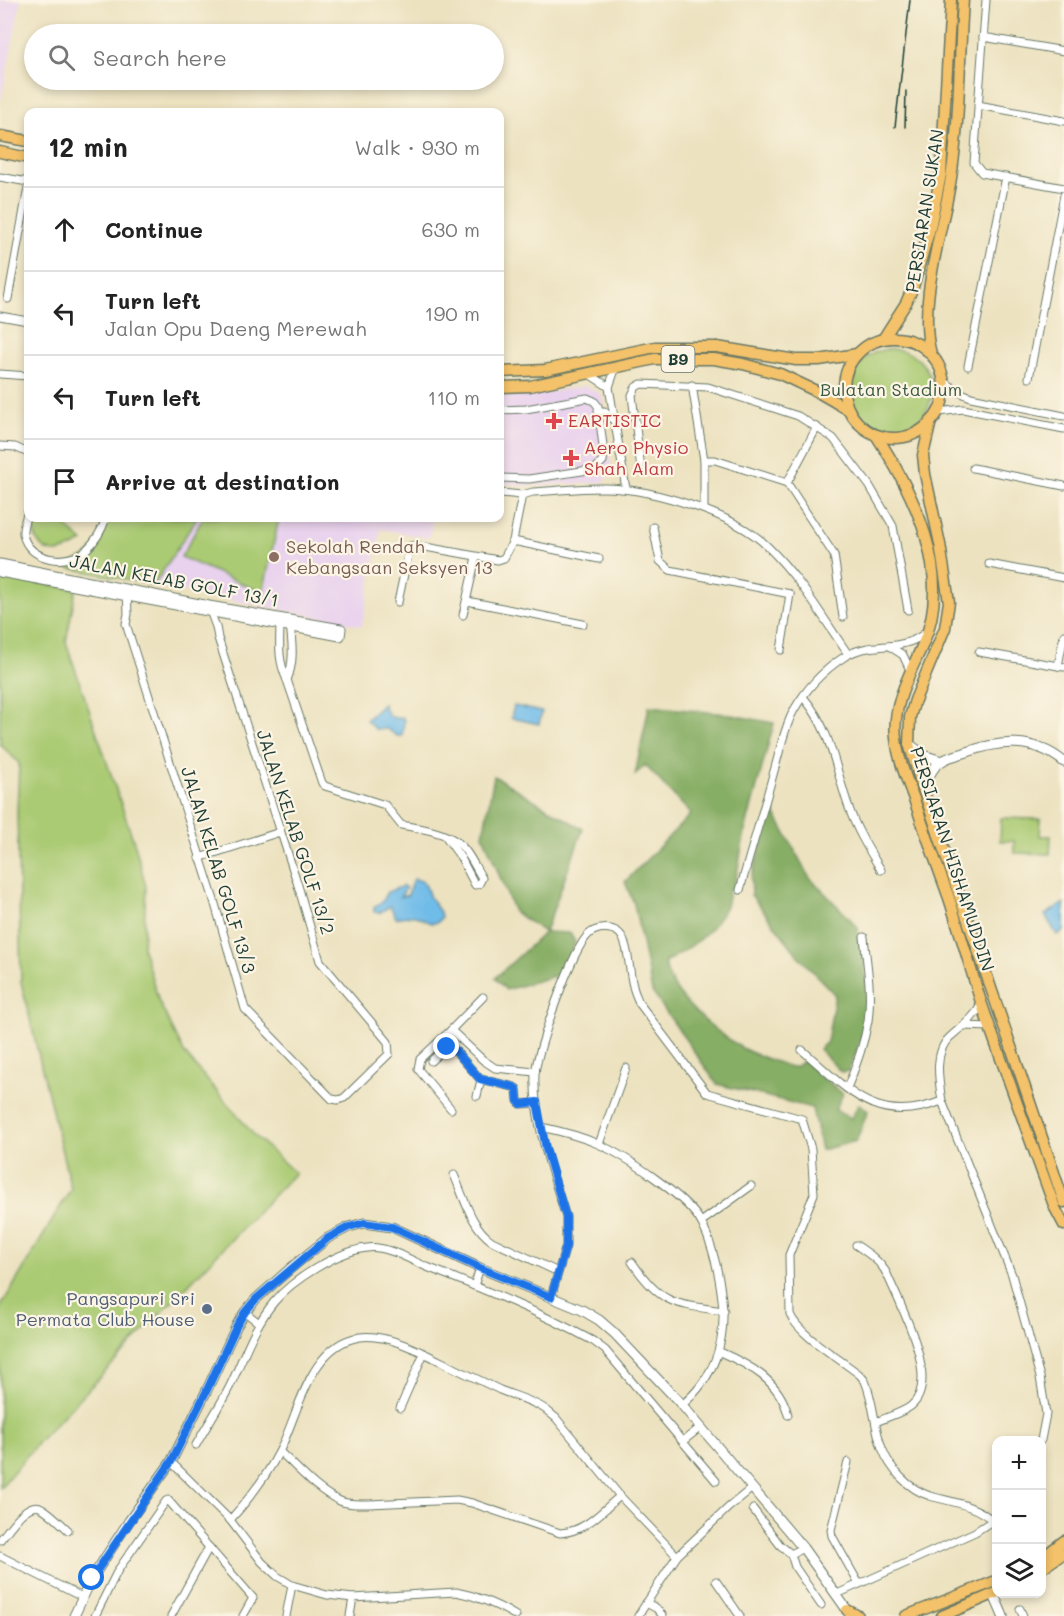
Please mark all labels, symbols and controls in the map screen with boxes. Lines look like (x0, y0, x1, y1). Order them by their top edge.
search box (24, 24, 504, 90)
icon: search (45, 41, 78, 74)
text: Search here (93, 43, 227, 72)
street label: PERSIARAN SUKAN (899, 127, 949, 294)
text: 12 min (48, 130, 128, 164)
text: Walk · 930 m (355, 134, 480, 160)
icon: ahead (48, 213, 81, 246)
text: Continue (105, 215, 203, 244)
text: 630 m (422, 216, 480, 242)
text: Turn left (105, 286, 201, 315)
icon: left (48, 297, 81, 330)
text: 190 m (425, 300, 480, 326)
text: Jalan Opu Daeng Merewah (105, 315, 367, 341)
road number: B9 (662, 346, 694, 372)
park label: Bulatan Stadium (820, 377, 962, 401)
icon: left (48, 381, 81, 414)
text: Turn left (105, 383, 201, 412)
text: 110 m (427, 384, 480, 410)
place label: EARTISTIC (568, 408, 661, 432)
marker: EARTISTIC (545, 412, 563, 430)
place label: Aero Physio Shah Alam (584, 435, 689, 480)
marker: Aero Physio Shah Alam (562, 449, 580, 467)
icon: arrive (48, 465, 81, 498)
text: Arrive at destination (105, 467, 340, 496)
place label: Sekolah Rendah Kebangsaan Seksyen 13 (286, 534, 493, 579)
street label: JALAN KELAB GOLF 13/1 (68, 548, 281, 612)
marker: Sekolah Rendah Kebangsaan Seksyen 13 (267, 550, 281, 564)
street label: JALAN KELAB GOLF 13/2 (251, 726, 340, 937)
street label: PERSIARAN HISHAMUDDIN (905, 743, 1001, 974)
street label: JALAN KELAB GOLF 13/3 (176, 763, 262, 976)
route end (433, 1033, 459, 1059)
place label: Pangsapuri Sri Permata Club House (16, 1286, 195, 1331)
marker: Pangsapuri Sri Permata Club House (200, 1302, 214, 1316)
map controls (992, 1436, 1046, 1598)
button: + (992, 1436, 1046, 1490)
button: − (992, 1490, 1046, 1544)
button: layers (992, 1544, 1046, 1598)
route start (78, 1564, 104, 1590)

